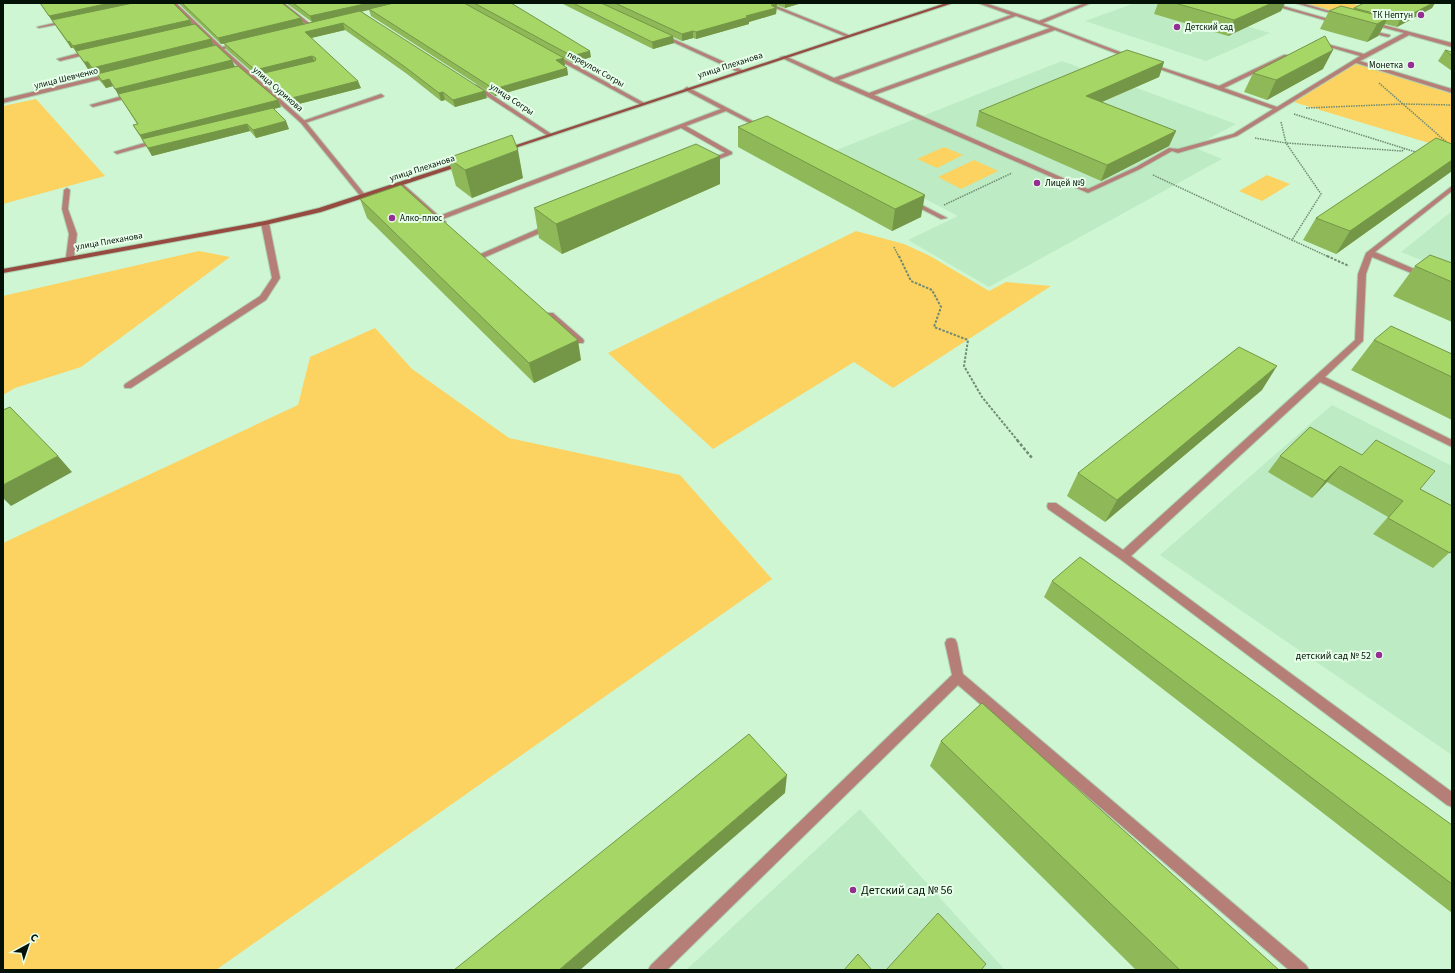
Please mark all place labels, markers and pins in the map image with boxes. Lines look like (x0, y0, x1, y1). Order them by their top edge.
place label: ТК Нептун (1372, 9, 1413, 22)
marker: ТК Нептун (1416, 10, 1426, 20)
place label: Детский сад (1185, 21, 1233, 34)
marker: Детский сад (1172, 22, 1182, 32)
place label: Монетка (1369, 59, 1403, 72)
marker: Монетка (1406, 60, 1416, 70)
place label: Лицей №9 (1045, 177, 1085, 190)
marker: Лицей №9 (1032, 178, 1042, 188)
place label: Алко-плюс (400, 212, 442, 225)
marker: Алко-плюс (387, 213, 397, 223)
place label: детский сад № 52 (1296, 649, 1371, 663)
marker: детский сад № 52 (1374, 650, 1384, 660)
place label: Детский сад № 56 (861, 882, 953, 899)
marker: Детский сад № 56 (848, 885, 858, 895)

